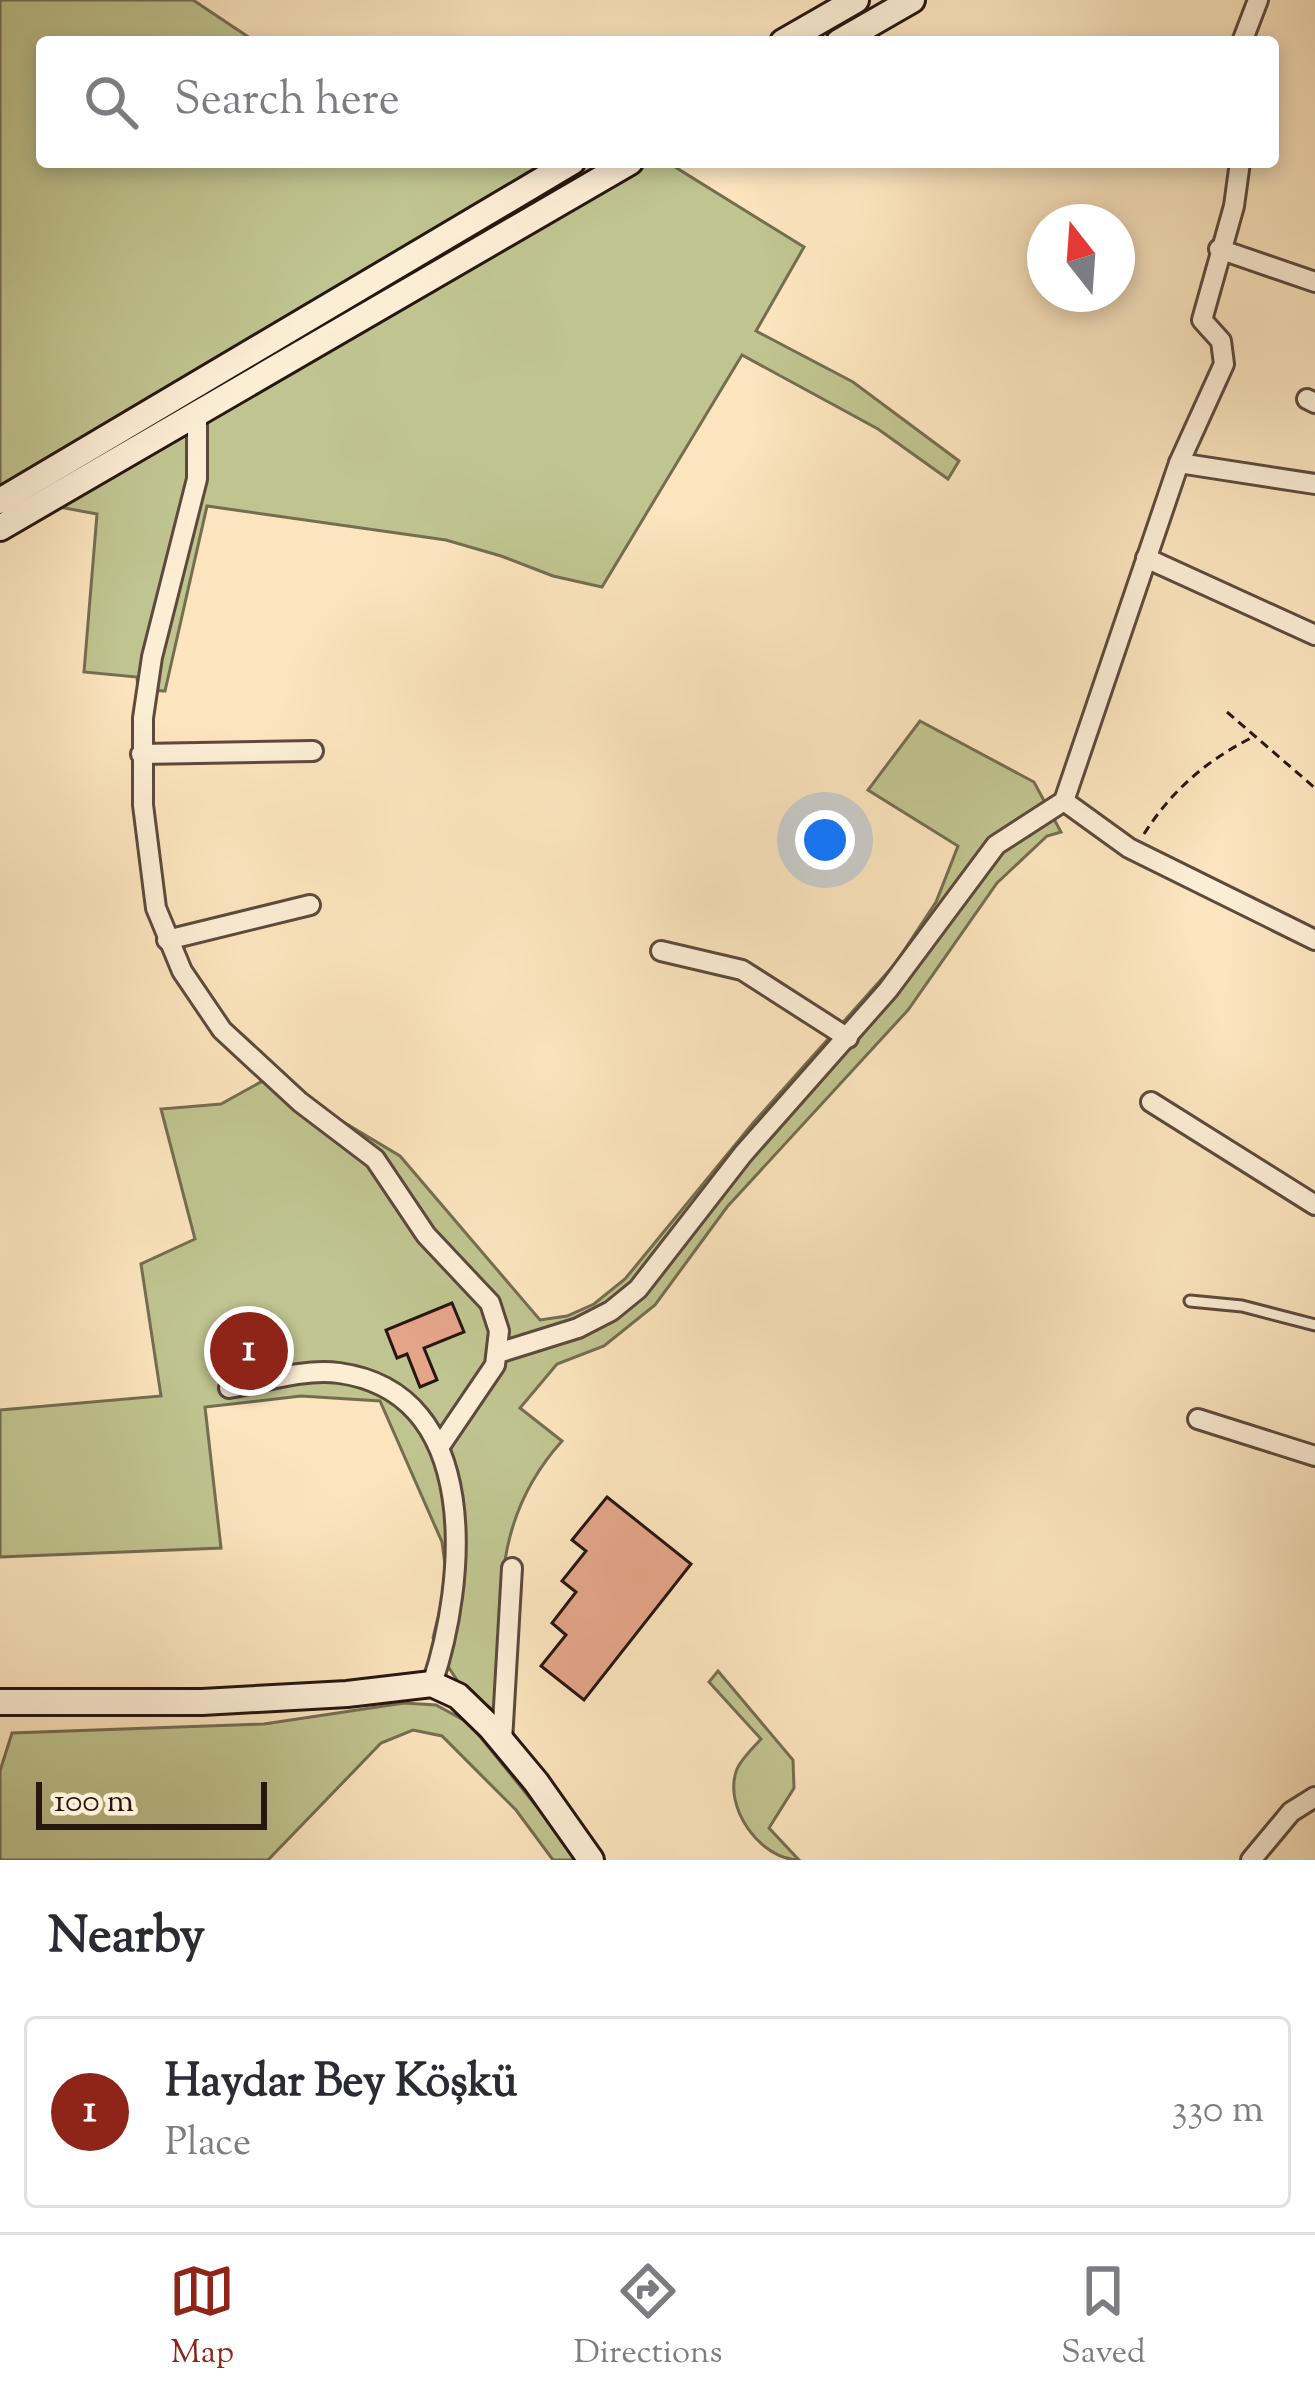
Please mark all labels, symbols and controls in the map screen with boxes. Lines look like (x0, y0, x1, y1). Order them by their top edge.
search box (36, 36, 1279, 168)
icon: search (78, 69, 144, 135)
text: Search here (174, 70, 400, 135)
north arrow (1027, 204, 1135, 312)
your location (795, 810, 855, 870)
pin: 1 (210, 1306, 288, 1396)
scale bar (36, 1776, 267, 1829)
text: 100 m (54, 1779, 134, 1827)
text: Nearby (48, 1902, 205, 1975)
text: Haydar Bey Köşkü (165, 2052, 517, 2117)
text: 1 (83, 2084, 97, 2140)
text: 330 m (1172, 2084, 1264, 2140)
text: Place (165, 2117, 251, 2173)
tab: Map (169, 2258, 235, 2378)
tab: Directions (574, 2258, 723, 2378)
tab: Saved (1061, 2258, 1146, 2378)

